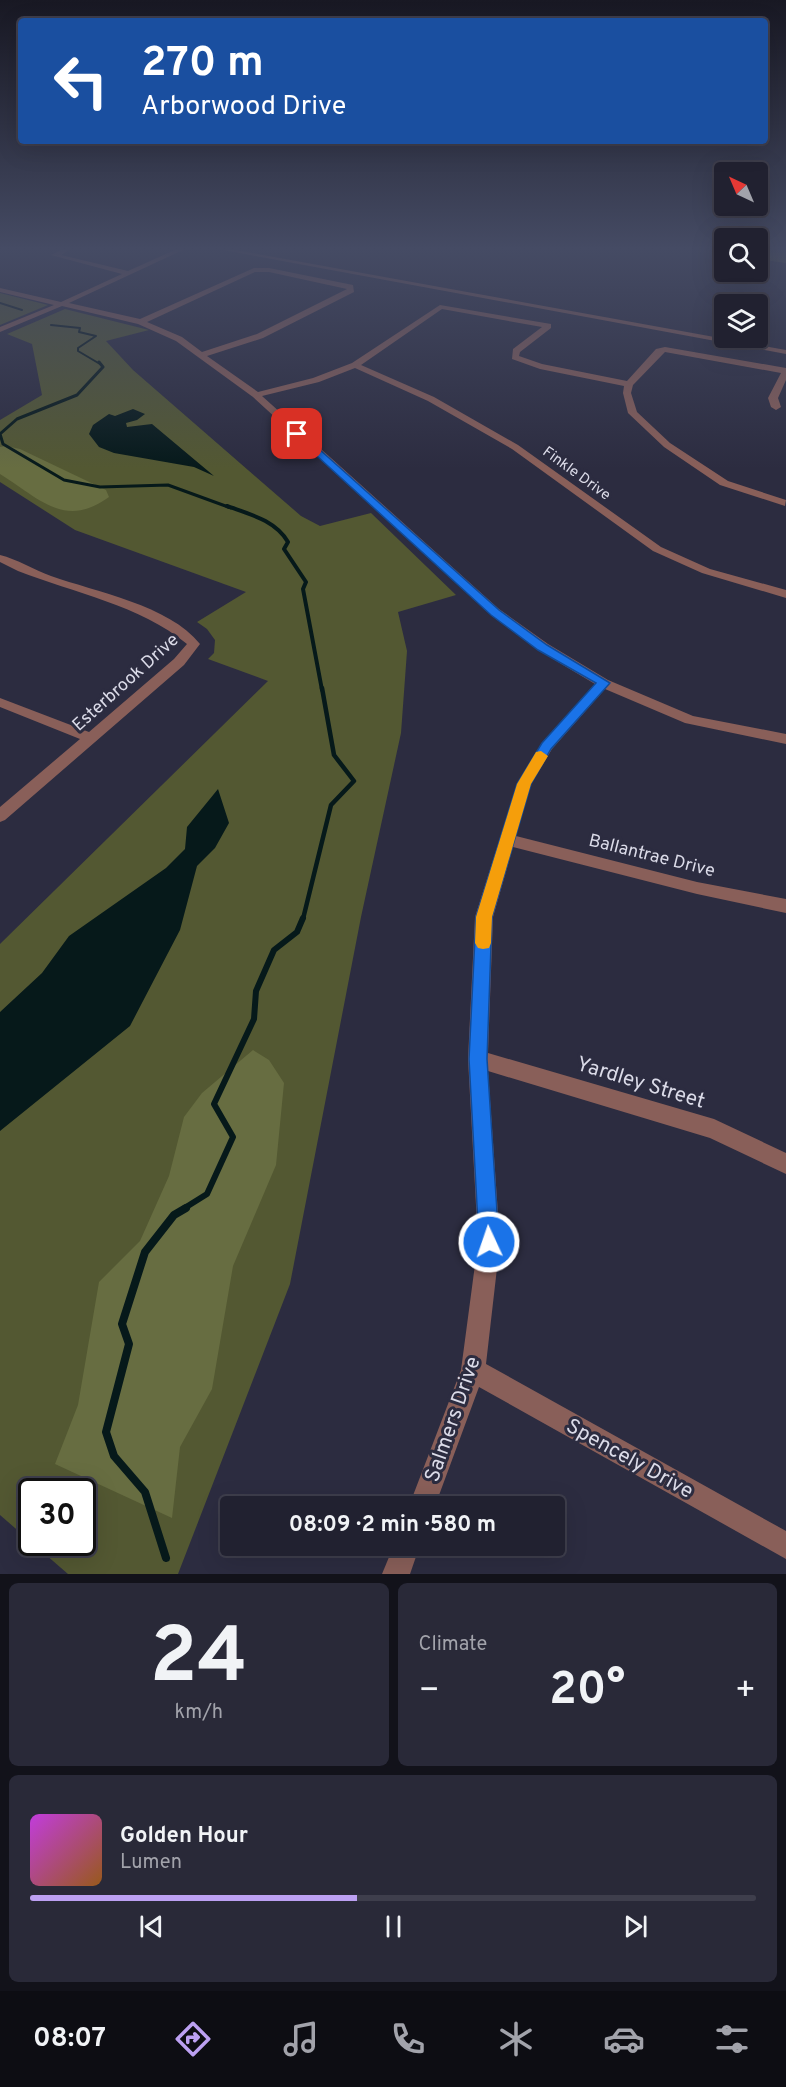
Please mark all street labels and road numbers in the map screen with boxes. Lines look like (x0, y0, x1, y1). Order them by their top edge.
street label: Finkle Drive (538, 443, 614, 505)
street label: Esterbrook Drive (68, 629, 184, 737)
street label: Ballantrae Drive (586, 830, 717, 883)
street label: Yardley Street (573, 1051, 708, 1116)
street label: Salmers Drive (419, 1353, 488, 1486)
street label: Spencely Drive (561, 1413, 698, 1505)

